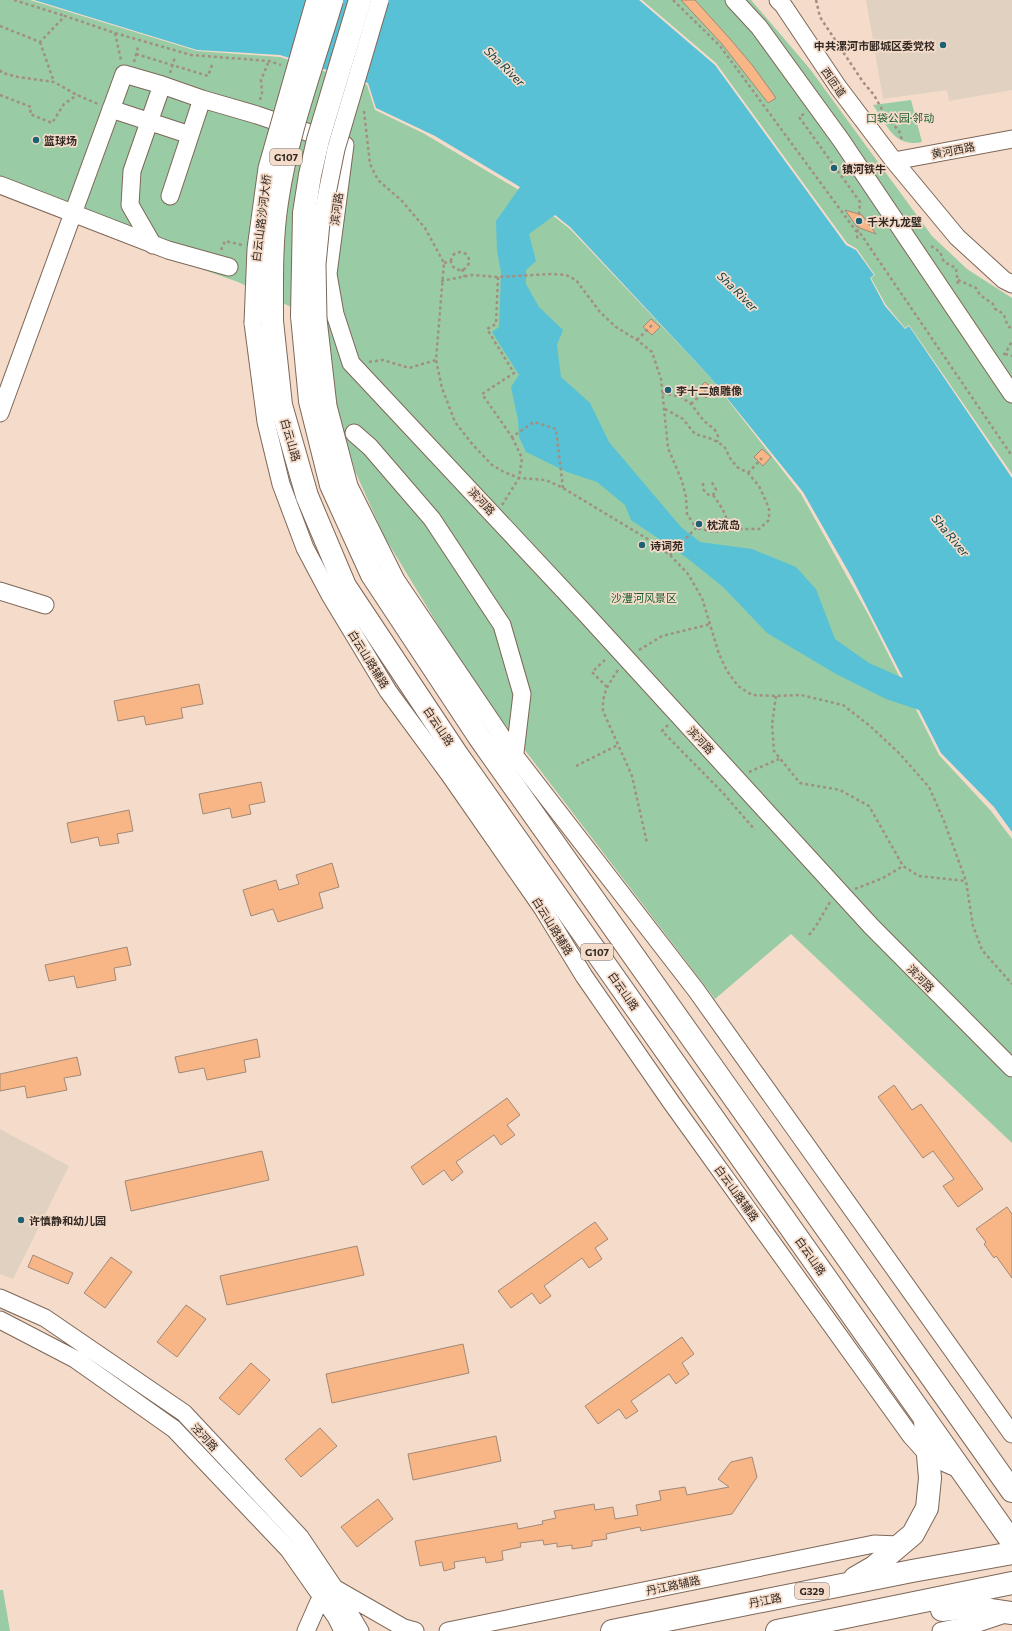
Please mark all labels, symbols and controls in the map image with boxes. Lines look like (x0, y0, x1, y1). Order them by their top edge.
place label: 中共漯河市郾城区委党校 (814, 39, 935, 52)
marker: 中共漯河市郾城区委党校 (938, 40, 948, 50)
water label: Sha River (482, 43, 529, 90)
street label: 西匝道 (819, 65, 849, 99)
park label: 口袋公园·邻动 (866, 111, 934, 124)
place label: 篮球场 (44, 134, 77, 147)
marker: 篮球场 (31, 135, 41, 145)
street label: 黄河西路 (930, 139, 976, 161)
road number: G107 (270, 149, 302, 165)
place label: 镇河铁牛 (842, 162, 886, 175)
marker: 镇河铁牛 (829, 163, 839, 173)
street label: 白云山路沙河大桥 (249, 174, 273, 262)
street label: 滨河路 (327, 192, 345, 226)
place label: 千米九龙壁 (867, 215, 922, 228)
marker: 千米九龙壁 (854, 216, 864, 226)
water label: Sha River (715, 268, 762, 315)
place label: 李十二娘雕像 (676, 384, 742, 397)
marker: 李十二娘雕像 (663, 385, 673, 395)
street label: 白云山路 (279, 417, 303, 463)
street label: 滨河路 (466, 484, 498, 518)
water label: Sha River (929, 511, 973, 560)
place label: 枕流岛 (707, 518, 740, 531)
marker: 枕流岛 (694, 519, 704, 529)
place label: 诗词苑 (650, 539, 683, 552)
marker: 诗词苑 (637, 540, 647, 550)
park label: 沙澧河风景区 (611, 591, 677, 604)
street label: 白云山路辅路 (346, 628, 392, 690)
street label: 白云山路 (421, 704, 457, 748)
street label: 滨河路 (685, 723, 717, 757)
street label: 白云山路辅路 (530, 895, 576, 957)
road number: G107 (581, 944, 613, 960)
street label: 滨河路 (905, 962, 937, 994)
street label: 白云山路 (606, 969, 642, 1013)
street label: 白云山路辅路 (712, 1162, 762, 1224)
place label: 许慎静和幼儿园 (29, 1214, 106, 1227)
marker: 许慎静和幼儿园 (16, 1215, 26, 1225)
street label: 白云山路 (793, 1234, 829, 1278)
street label: 泾河路 (189, 1420, 221, 1454)
street label: 丹江路辅路 (645, 1573, 701, 1597)
road number: G329 (795, 1583, 829, 1599)
street label: 丹江路 (748, 1590, 782, 1610)

